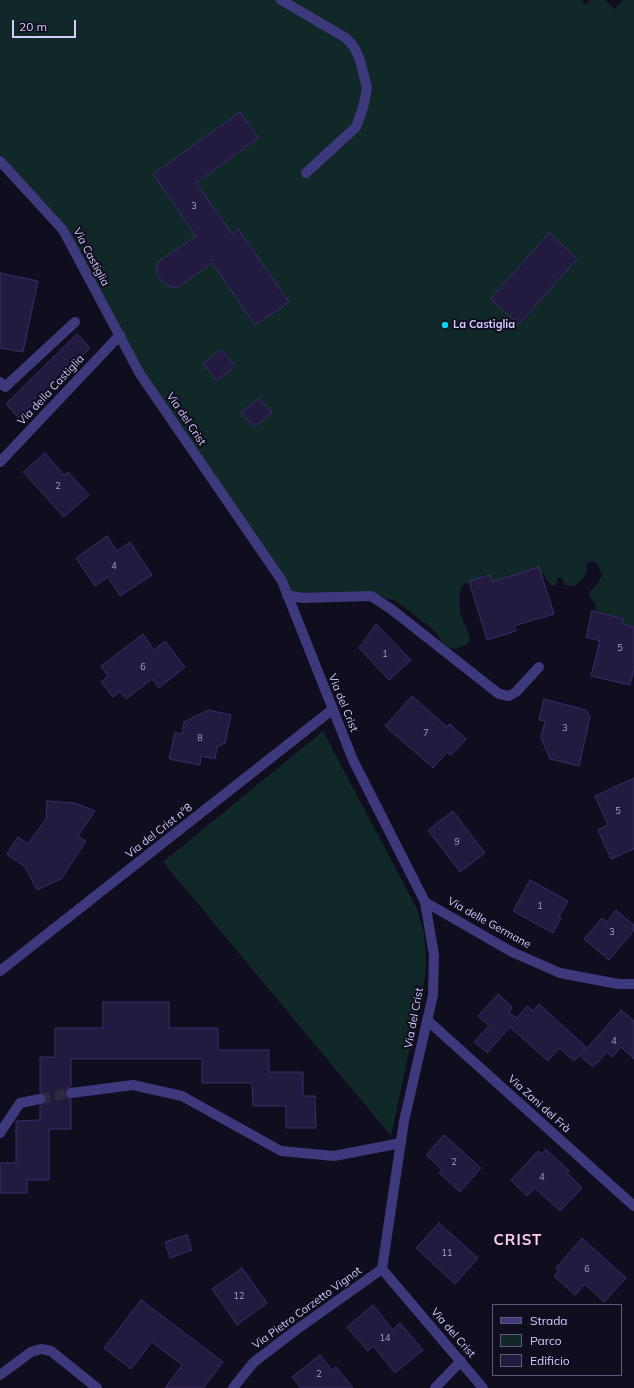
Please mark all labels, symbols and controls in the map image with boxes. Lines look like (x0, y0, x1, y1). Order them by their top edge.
scale bar (14, 12, 78, 38)
text: 20 m (19, 19, 47, 34)
house number: 3 (191, 201, 197, 211)
street label: Via Castiglia (70, 226, 112, 288)
place label: La Castiglia (453, 318, 515, 332)
marker: La Castiglia (440, 320, 450, 330)
street label: Via della Castiglia (15, 352, 87, 428)
street label: Via del Crist (163, 390, 209, 448)
house number: 2 (55, 481, 61, 491)
house number: 4 (111, 561, 117, 571)
house number: 5 (617, 643, 623, 653)
house number: 1 (382, 649, 388, 659)
house number: 6 (140, 662, 146, 672)
street label: Via del Crist (325, 672, 361, 734)
house number: 3 (562, 723, 568, 733)
house number: 7 (423, 728, 429, 738)
house number: 8 (197, 733, 203, 743)
street label: Via del Crist n°8 (123, 801, 195, 861)
house number: 5 (615, 806, 621, 816)
house number: 9 (454, 837, 460, 847)
street label: Via delle Germane (445, 895, 533, 951)
house number: 1 (537, 901, 543, 911)
house number: 3 (609, 927, 615, 937)
street label: Via del Crist (402, 987, 426, 1049)
house number: 4 (611, 1036, 617, 1046)
street label: Via Zani del Frà (505, 1073, 573, 1135)
house number: 2 (451, 1157, 457, 1167)
house number: 4 (539, 1172, 545, 1182)
district label: CRIST (494, 1231, 542, 1249)
house number: 11 (442, 1248, 452, 1258)
street label: Via Pietro Corzetto Vignot (250, 1264, 364, 1352)
house number: 6 (584, 1264, 590, 1274)
house number: 12 (234, 1291, 244, 1301)
legend (492, 1304, 622, 1376)
street label: Via del Crist (428, 1306, 478, 1360)
text: Strada (530, 1313, 568, 1328)
house number: 14 (380, 1333, 390, 1343)
text: Parco (530, 1333, 562, 1348)
text: Edificio (530, 1353, 570, 1368)
house number: 2 (316, 1369, 322, 1379)

